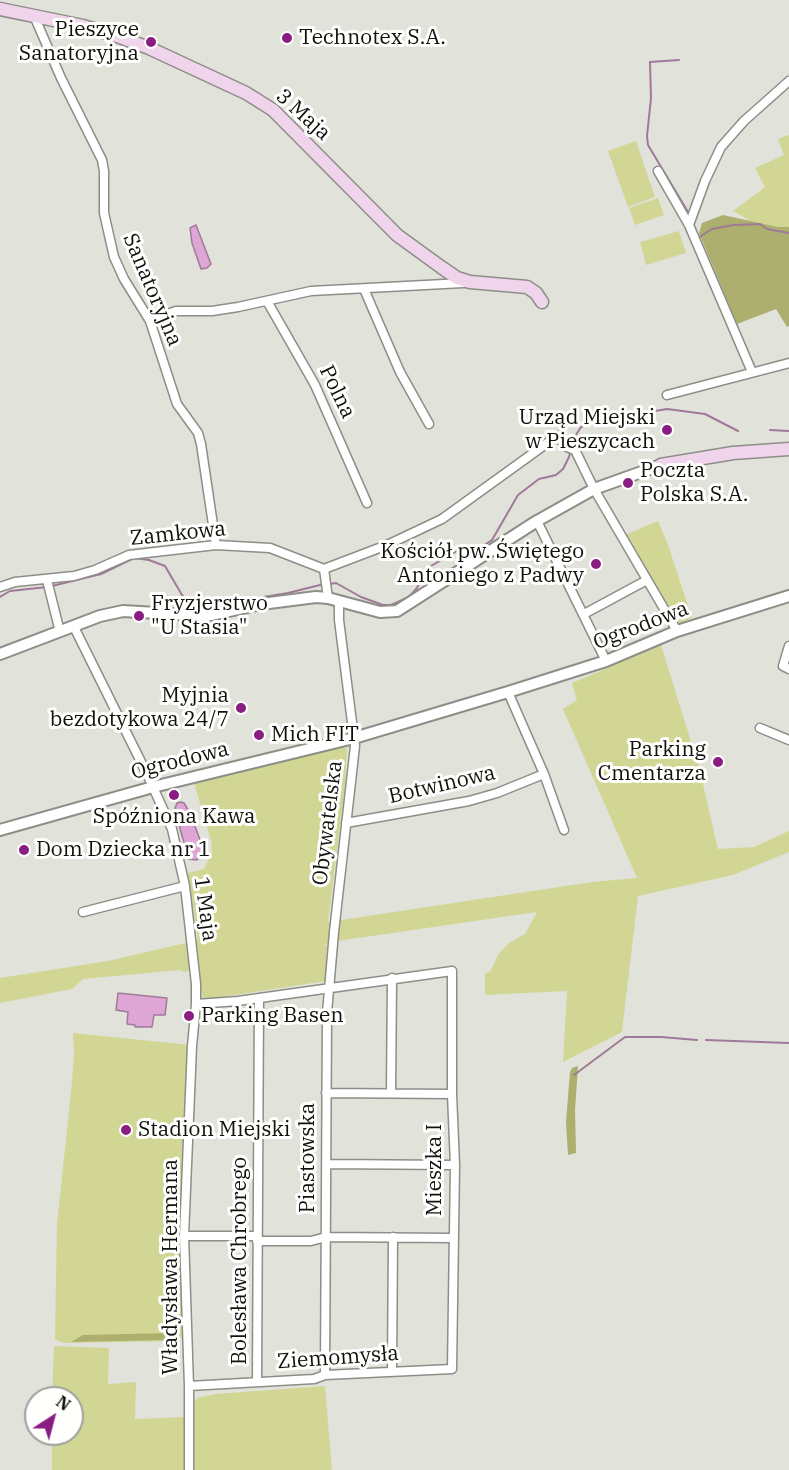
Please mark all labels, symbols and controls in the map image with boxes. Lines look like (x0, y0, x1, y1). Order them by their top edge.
place label: Pieszyce Sanatoryjna (19, 17, 139, 67)
place label: Technotex S.A. (299, 25, 446, 51)
marker: Technotex S.A. (280, 31, 294, 45)
marker: Pieszyce Sanatoryjna (144, 35, 158, 49)
street label: 3 Maja (270, 84, 336, 146)
street label: Sanatoryjna (117, 230, 187, 350)
street label: Polna (313, 361, 361, 423)
place label: Urząd Miejski w Pieszycach (519, 405, 655, 455)
marker: Urząd Miejski w Pieszycach (660, 423, 674, 437)
place label: Poczta Polska S.A. (640, 458, 748, 508)
marker: Poczta Polska S.A. (621, 476, 635, 490)
street label: Zamkowa (129, 516, 227, 552)
place label: Kościół pw. Świętego Antoniego z Padwy (380, 539, 584, 589)
marker: Kościół pw. Świętego Antoniego z Padwy (589, 557, 603, 571)
place label: Fryzjerstwo "U Stasia" (151, 591, 268, 641)
street label: Ogrodowa (590, 596, 692, 656)
marker: Fryzjerstwo "U Stasia" (132, 609, 146, 623)
place label: Myjnia bezdotykowa 24/7 (50, 683, 229, 733)
marker: Myjnia bezdotykowa 24/7 (234, 701, 248, 715)
place label: Mich FIT (271, 722, 359, 748)
marker: Mich FIT (252, 728, 266, 742)
street label: Ogrodowa (128, 737, 232, 785)
place label: Parking Cmentarza (598, 737, 706, 787)
marker: Parking Cmentarza (711, 755, 725, 769)
street label: Obywatelska (308, 759, 348, 887)
street label: Botwinowa (386, 760, 498, 810)
marker: Spóźniona Kawa (167, 788, 181, 802)
place label: Spóźniona Kawa (93, 804, 255, 830)
place label: Dom Dziecka nr 1 (36, 837, 211, 863)
marker: Dom Dziecka nr 1 (17, 843, 31, 857)
street label: 1 Maja (188, 875, 222, 943)
place label: Parking Basen (201, 1003, 344, 1029)
marker: Parking Basen (182, 1009, 196, 1023)
street label: Piastowska (295, 1103, 321, 1213)
place label: Stadion Miejski (138, 1117, 290, 1143)
marker: Stadion Miejski (119, 1123, 133, 1137)
street label: Mieszka I (422, 1124, 448, 1216)
street label: Bolesława Chrobrego (227, 1157, 253, 1365)
street label: Władysława Hermana (158, 1159, 184, 1375)
street label: Ziemomysła (276, 1341, 400, 1375)
north arrow (24, 1386, 84, 1446)
text: N (52, 1391, 74, 1415)

